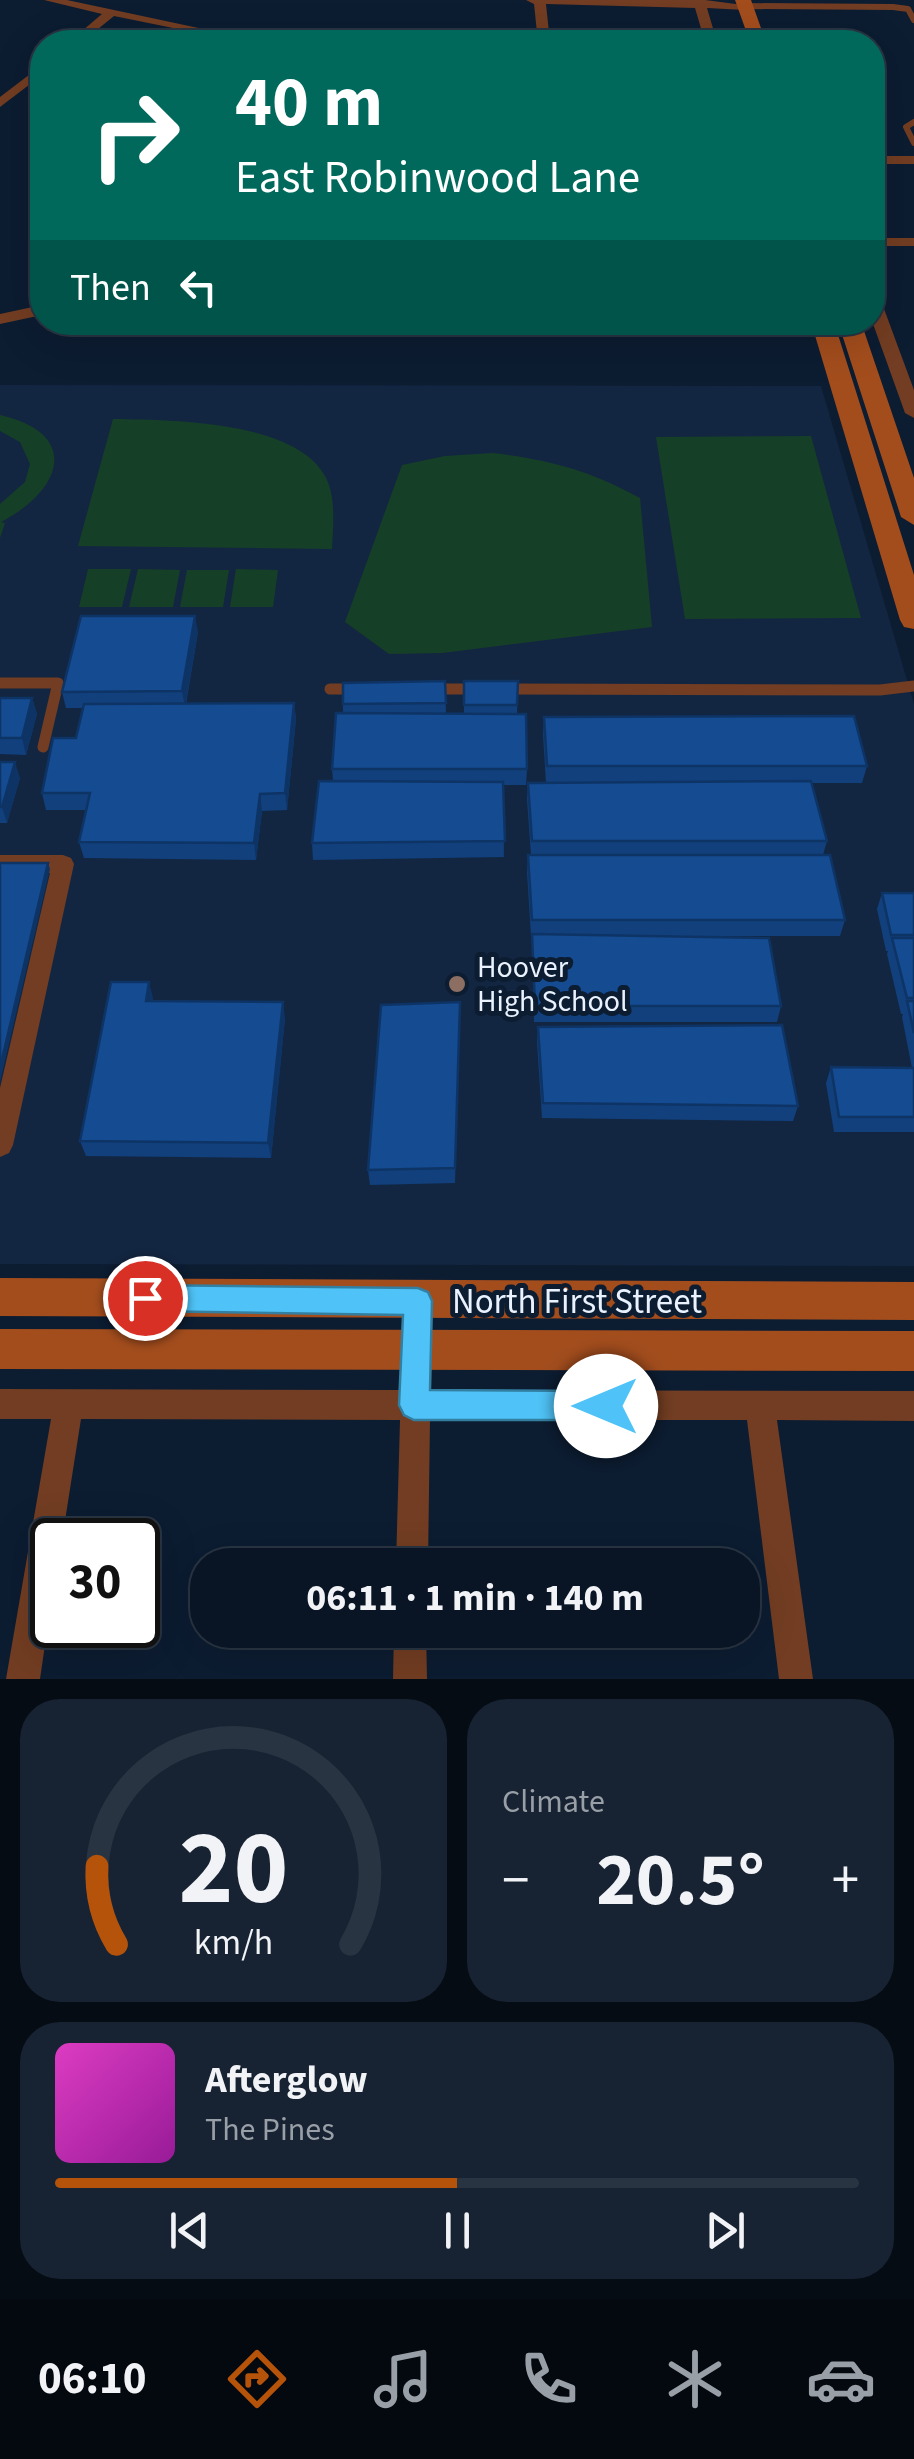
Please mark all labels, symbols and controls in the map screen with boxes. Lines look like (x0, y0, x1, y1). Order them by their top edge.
text: 40 m (235, 53, 383, 153)
icon: right (70, 70, 200, 200)
text: East Robinwood Lane (235, 146, 640, 210)
icon: left (171, 260, 226, 315)
text: Then (70, 261, 151, 315)
place label: Hoover High School (477, 946, 628, 1023)
marker: Hoover High School (446, 973, 468, 995)
pin (103, 1256, 188, 1341)
icon: arrive (118, 1271, 173, 1326)
street label: North First Street (452, 1277, 702, 1327)
position arrow (554, 1354, 658, 1458)
speed limit sign: 30 (30, 1518, 160, 1648)
text: 06:11 · 1 min · 140 m (306, 1571, 644, 1625)
text: Climate (502, 1779, 605, 1825)
text: 20 (179, 1796, 288, 1944)
text: 20.5° (596, 1827, 765, 1934)
text: − (502, 1842, 529, 1920)
text: + (832, 1842, 859, 1920)
text: km/h (194, 1917, 273, 1968)
text: Afterglow (205, 2053, 368, 2107)
text: The Pines (205, 2107, 335, 2153)
icon: previous (162, 2203, 217, 2258)
icon: pause (430, 2203, 485, 2258)
icon: next (698, 2203, 753, 2258)
icon: directions (222, 2344, 292, 2414)
icon: music (368, 2344, 438, 2414)
icon: phone (514, 2344, 584, 2414)
icon: climate (660, 2344, 730, 2414)
icon: car (806, 2344, 876, 2414)
text: 06:10 (38, 2347, 147, 2411)

